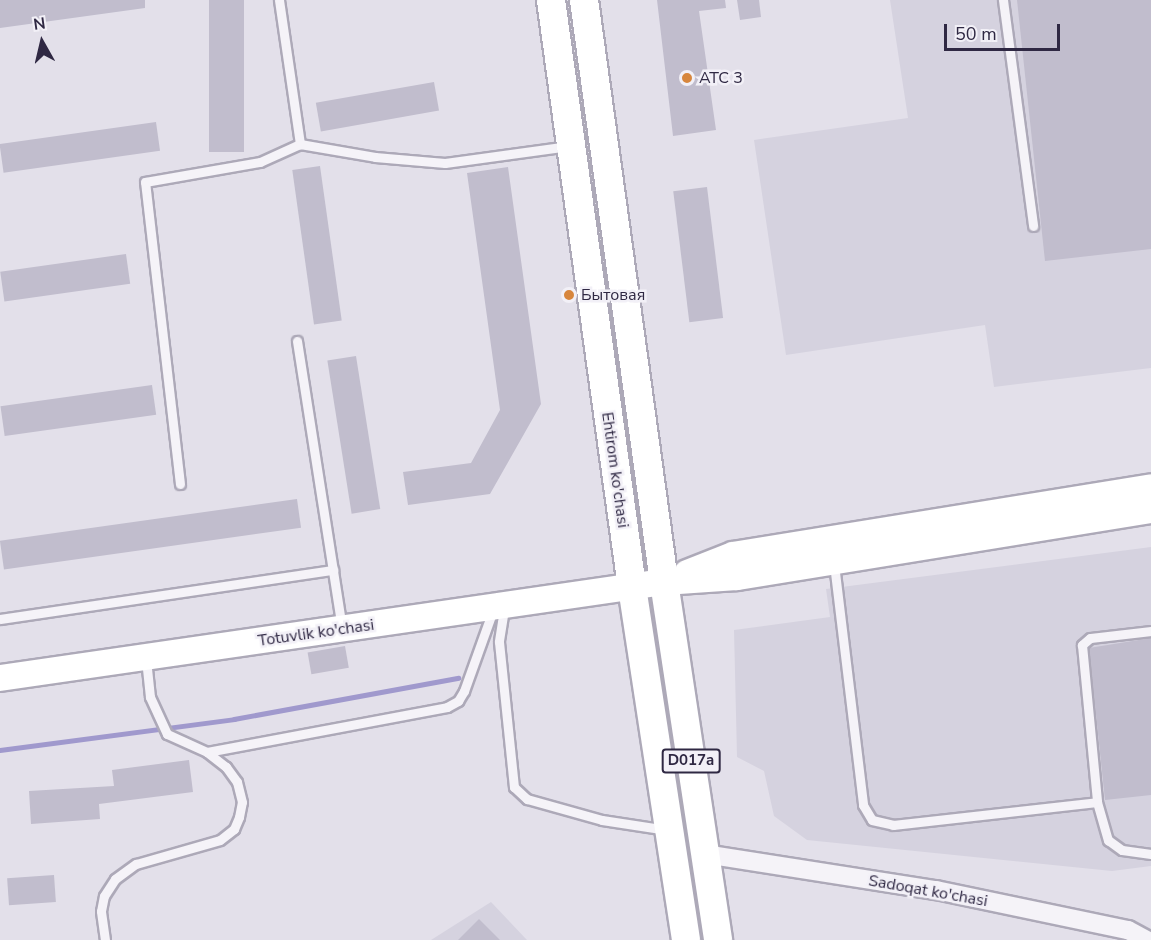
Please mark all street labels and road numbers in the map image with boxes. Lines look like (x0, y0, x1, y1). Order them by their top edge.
street label: Ehtirom ko'chasi (597, 411, 633, 529)
street label: Totuvlik ko'chasi (257, 615, 375, 651)
road number: D017a (661, 749, 721, 773)
street label: Sadoqat ko'chasi (867, 871, 989, 911)

